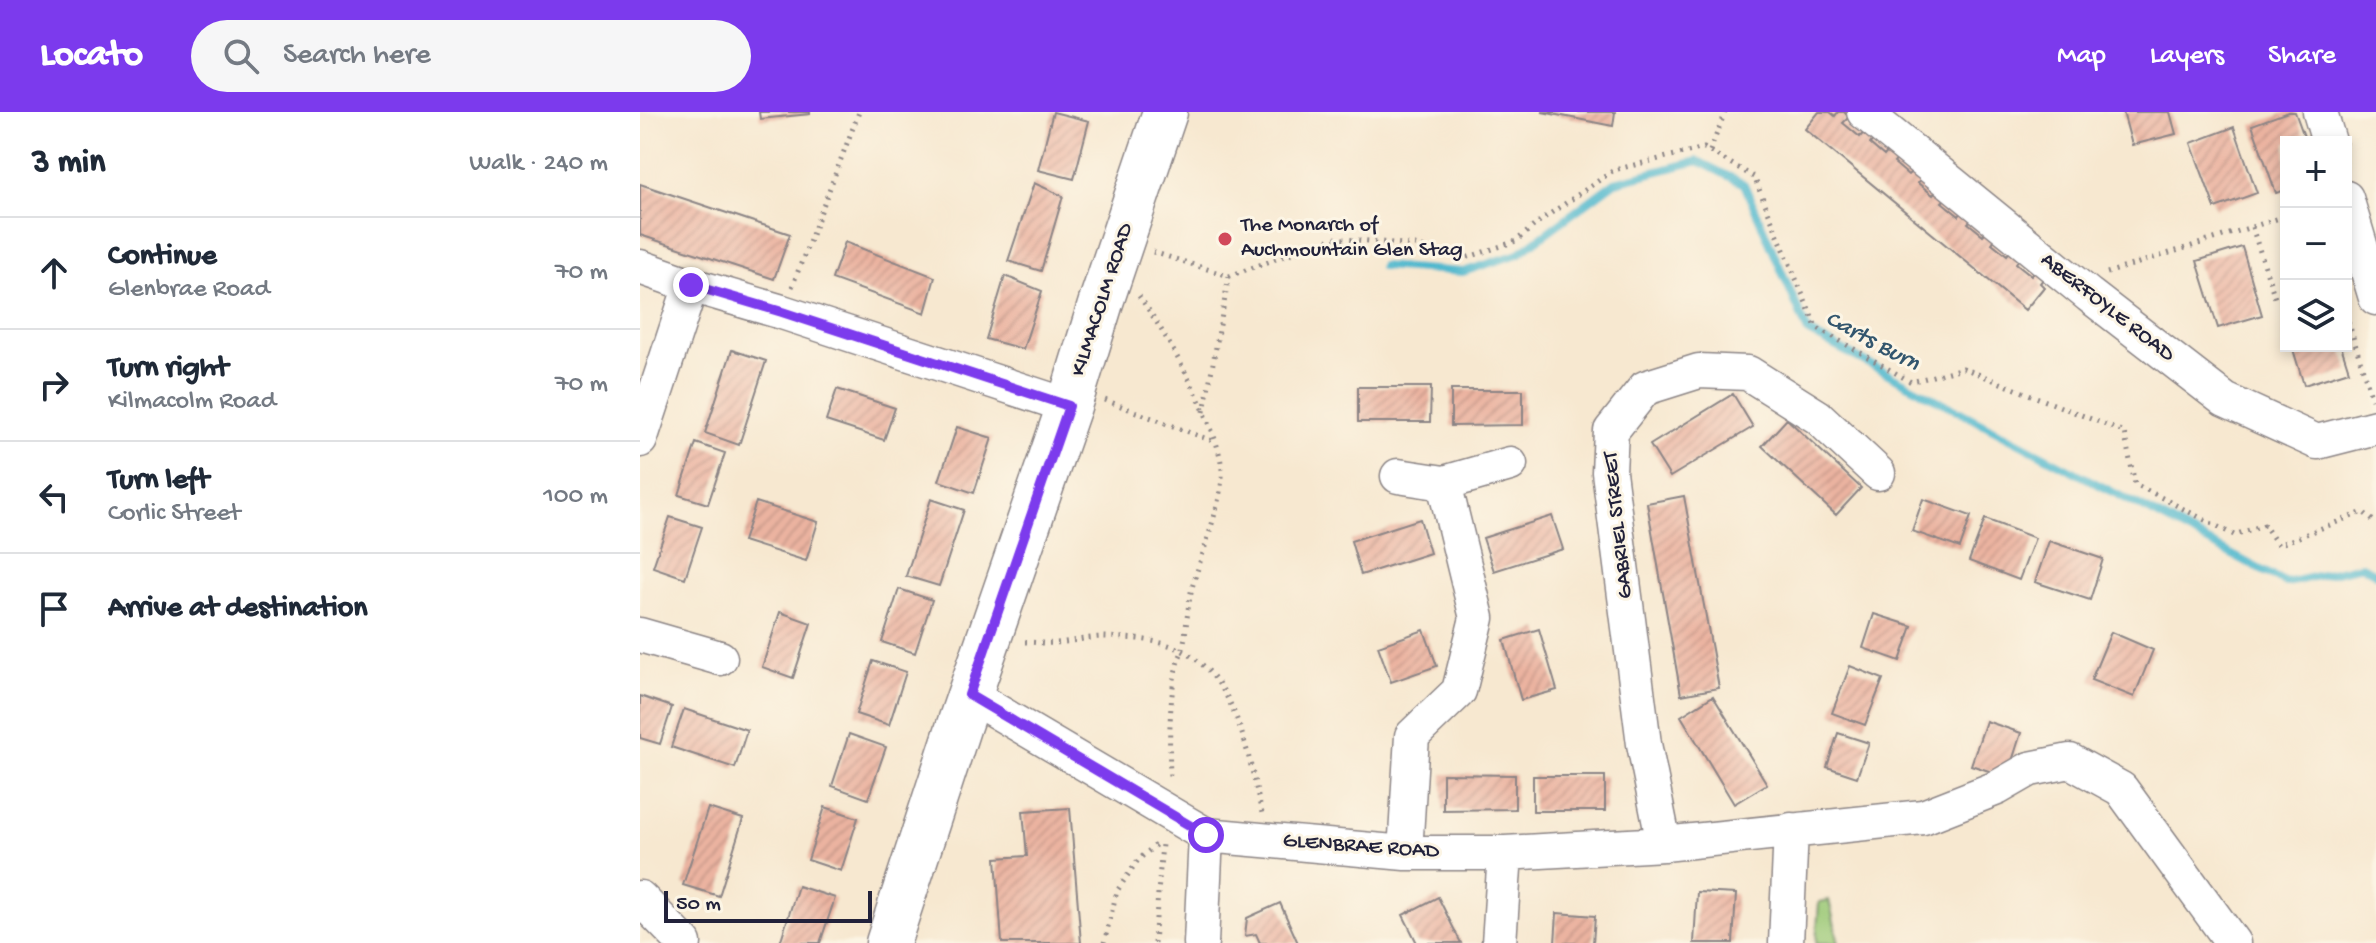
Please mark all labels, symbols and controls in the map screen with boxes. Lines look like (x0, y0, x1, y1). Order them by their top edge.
search box (191, 20, 751, 92)
text: Locato (40, 34, 143, 78)
icon: search (219, 34, 263, 78)
text: Search here (283, 39, 431, 74)
text: Map (2057, 40, 2106, 73)
text: Layers (2150, 40, 2224, 73)
text: Share (2268, 40, 2336, 73)
map controls (2280, 136, 2352, 352)
button: + (2280, 136, 2352, 208)
text: 3 min (32, 144, 105, 184)
text: Walk · 240 m (469, 149, 608, 180)
button: − (2280, 208, 2352, 280)
place label: The Monarch of Auchmountain Glen Stag (1239, 213, 1463, 264)
street label: KILMACOLM ROAD (1066, 220, 1140, 380)
marker: The Monarch of Auchmountain Glen Stag (1216, 230, 1234, 248)
text: Continue (108, 240, 217, 275)
street label: ABERFOYLE ROAD (2035, 248, 2180, 369)
icon: ahead (32, 251, 76, 295)
text: 70 m (555, 258, 608, 289)
route end (673, 267, 709, 303)
text: Glenbrae Road (108, 275, 270, 306)
button: layers (2280, 280, 2352, 352)
water label: Carts Burn (1820, 305, 1925, 379)
text: Turn right (108, 352, 228, 387)
icon: right (32, 363, 76, 407)
text: 70 m (555, 370, 608, 401)
text: Kilmacolm Road (108, 387, 276, 418)
street label: GABRIEL STREET (1598, 449, 1640, 600)
text: Turn left (108, 464, 209, 499)
icon: left (32, 475, 76, 519)
text: 100 m (543, 482, 608, 513)
text: Corlic Street (108, 499, 240, 530)
icon: arrive (32, 587, 76, 631)
text: Arrive at destination (108, 592, 368, 627)
route start (1188, 817, 1224, 853)
street label: GLENBRAE ROAD (1282, 829, 1441, 865)
scale bar (664, 887, 872, 923)
text: 50 m (676, 892, 721, 918)

